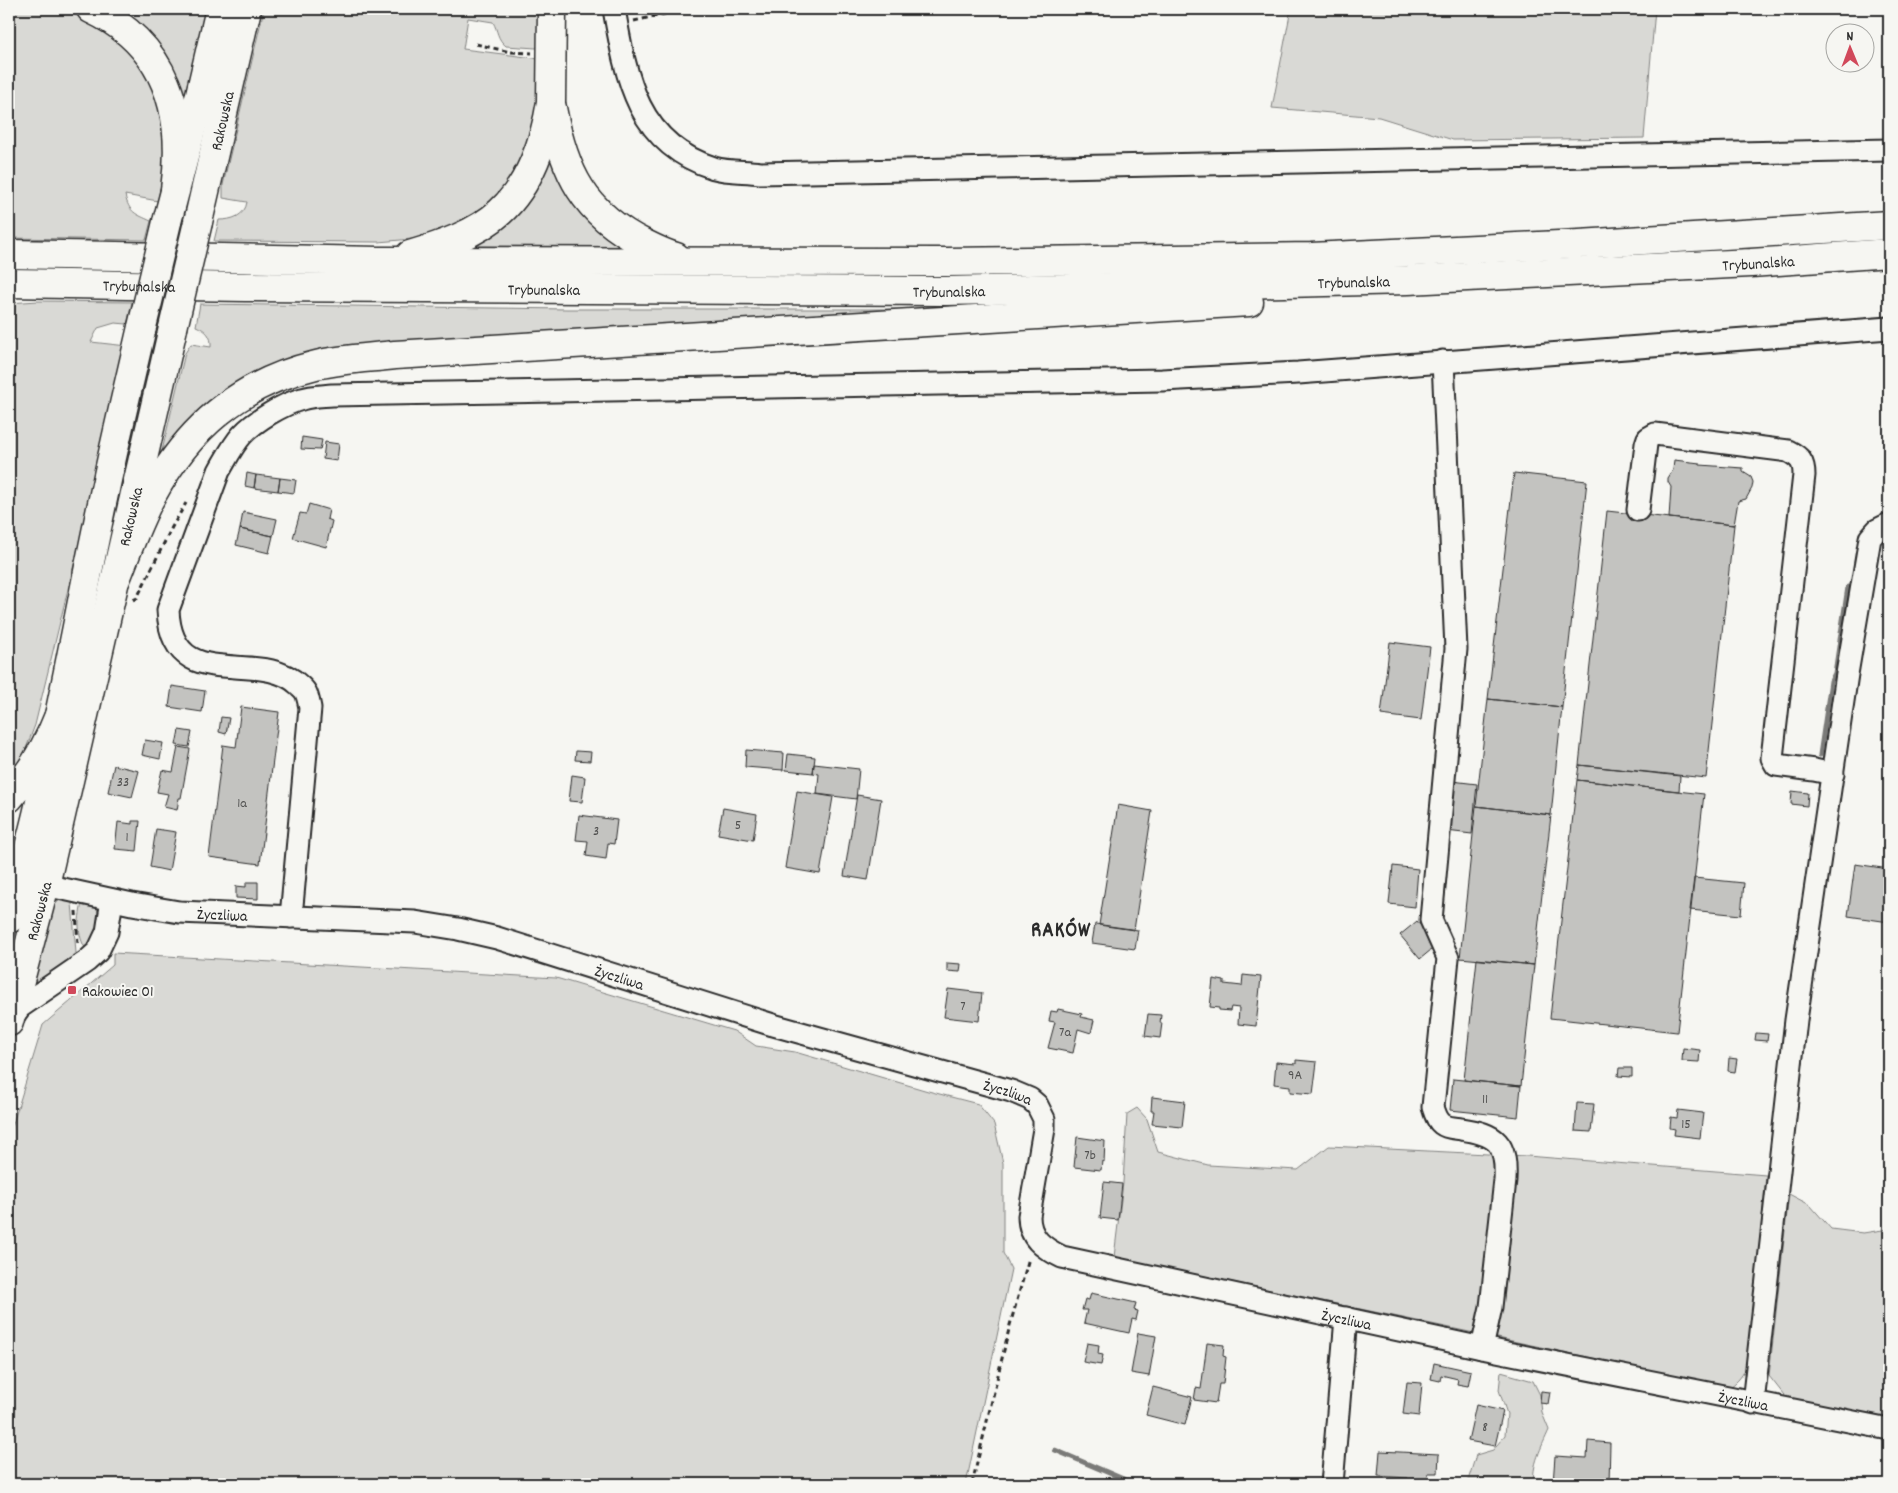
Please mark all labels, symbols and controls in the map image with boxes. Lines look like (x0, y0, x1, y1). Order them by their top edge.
north arrow (1826, 22, 1876, 72)
text: N (1846, 27, 1854, 47)
street label: Rakowska (206, 89, 242, 153)
street label: Trybunalska (1722, 251, 1796, 278)
street label: Trybunalska (1318, 271, 1391, 296)
street label: Trybunalska (103, 276, 176, 300)
street label: Trybunalska (508, 279, 581, 303)
street label: Trybunalska (913, 281, 986, 305)
street label: Rakowska (114, 484, 150, 549)
house number: 33 (117, 773, 129, 793)
house number: 1a (237, 794, 247, 814)
house number: 5 (735, 816, 741, 836)
house number: 3 (593, 822, 599, 842)
house number: 1 (125, 828, 129, 848)
street label: Rakowska (22, 879, 60, 943)
street label: Życzliwa (196, 904, 248, 929)
district label: RAKÓW (1031, 917, 1091, 947)
street label: Życzliwa (591, 960, 647, 998)
place label: Rakowiec 01 (82, 981, 154, 1004)
marker: Rakowiec 01 (66, 984, 78, 996)
house number: 7 (960, 997, 966, 1017)
house number: 7a (1059, 1023, 1071, 1043)
house number: 9A (1288, 1066, 1302, 1086)
street label: Życzliwa (980, 1075, 1036, 1113)
house number: 11 (1482, 1090, 1488, 1110)
house number: 15 (1681, 1115, 1691, 1135)
house number: 7b (1084, 1146, 1096, 1166)
street label: Życzliwa (1319, 1304, 1374, 1338)
street label: Życzliwa (1716, 1386, 1770, 1419)
house number: 8 (1482, 1418, 1488, 1438)

